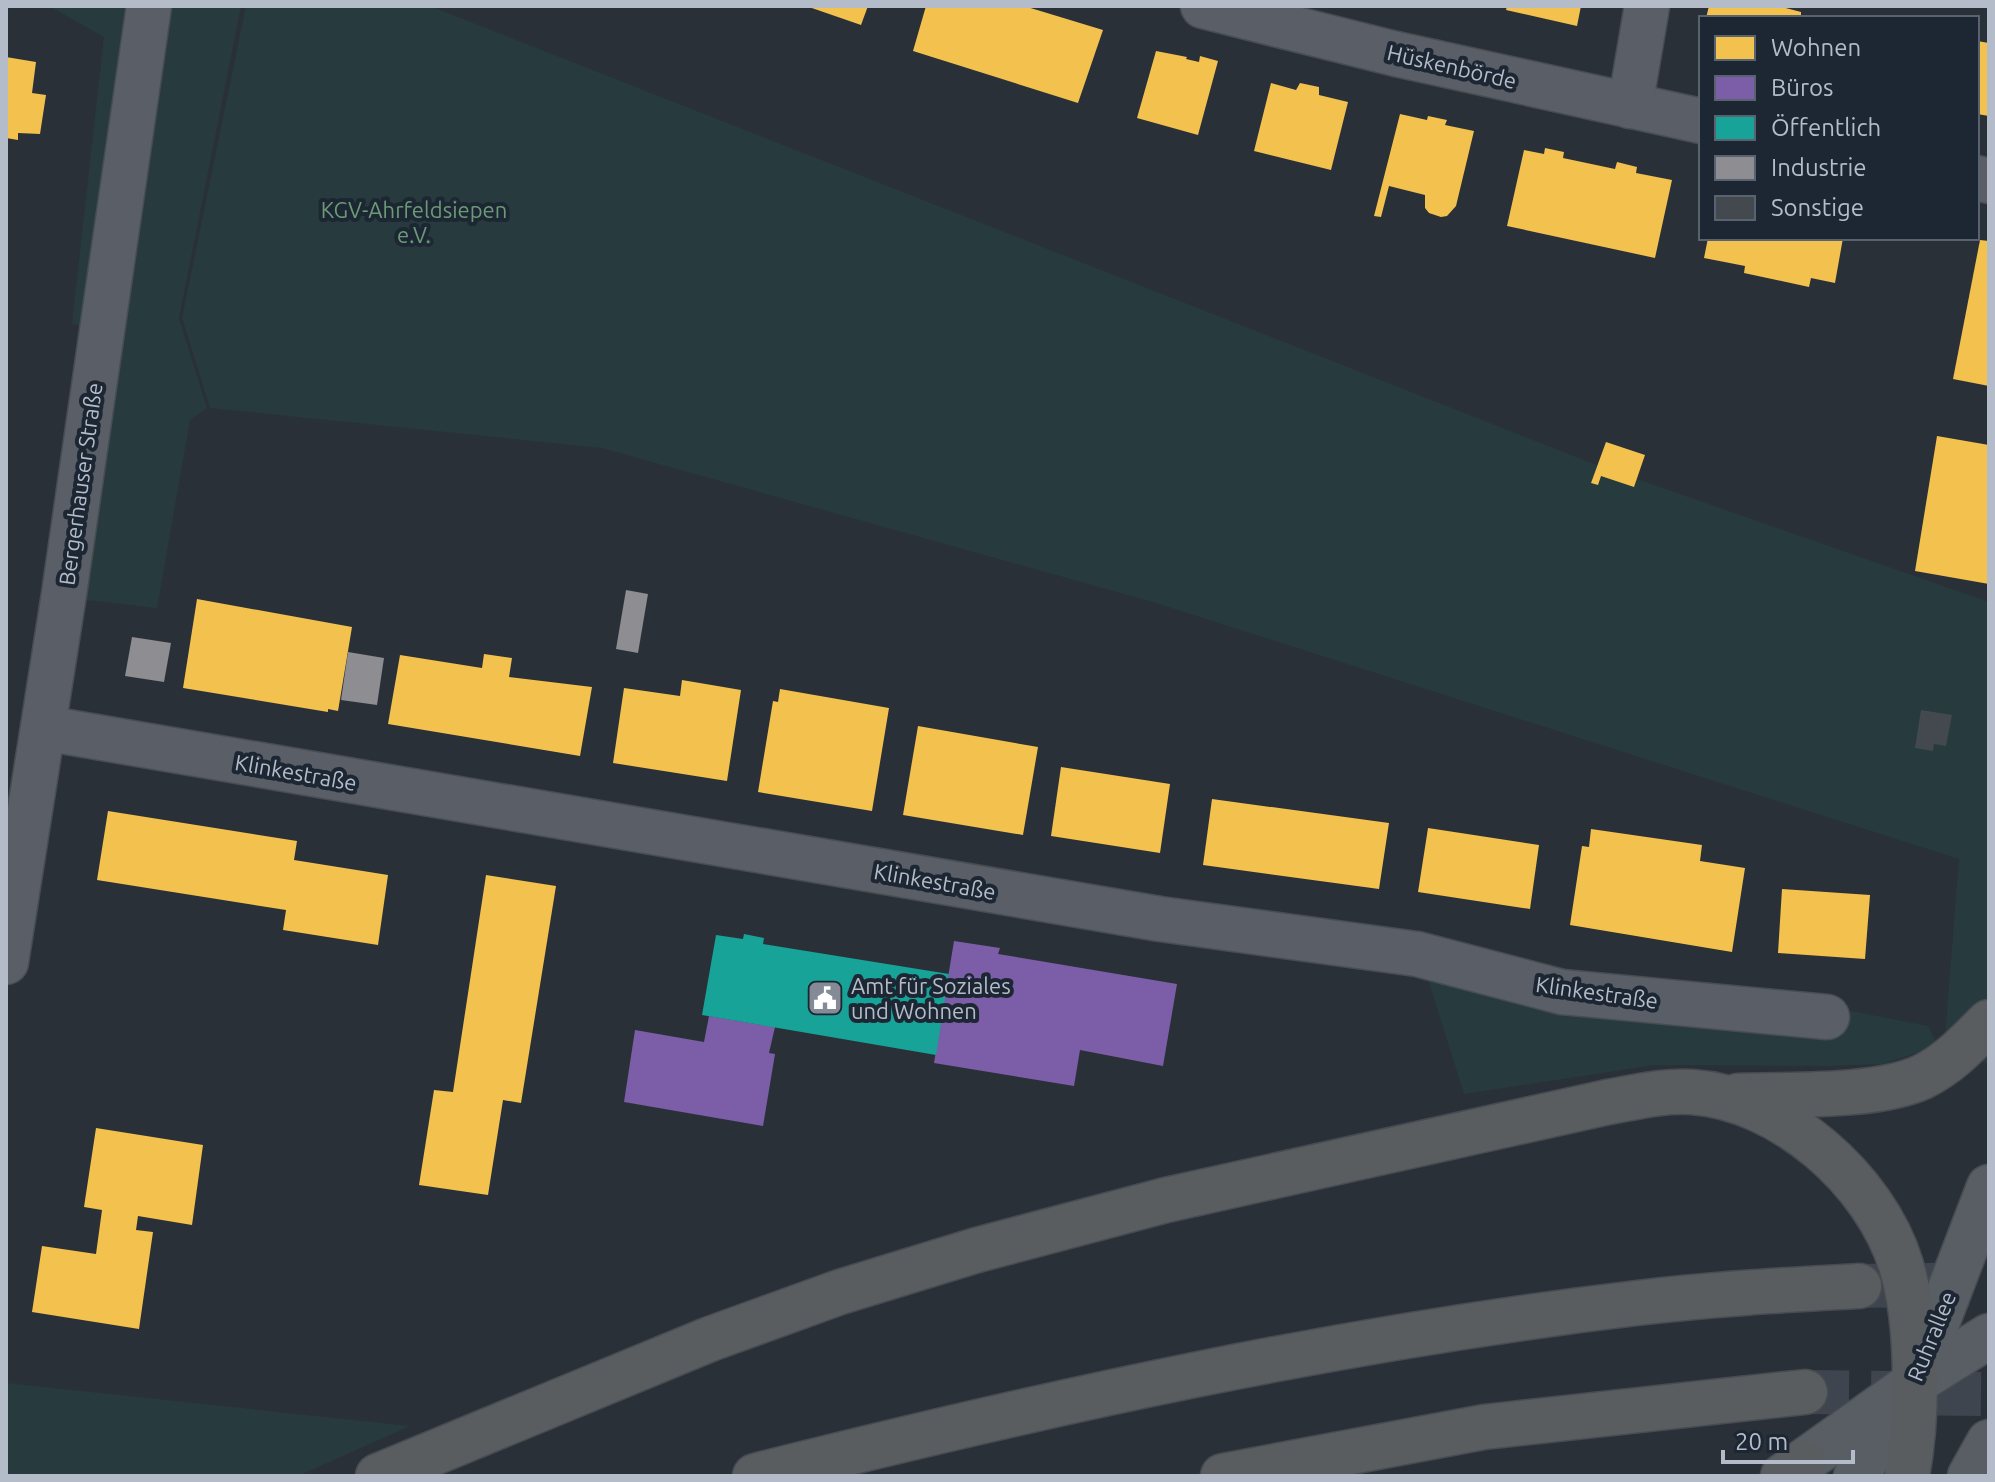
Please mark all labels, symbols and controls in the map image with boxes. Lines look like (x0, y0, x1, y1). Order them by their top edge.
legend (1699, 16, 1979, 240)
text: Wohnen (1771, 34, 1861, 61)
street label: Hüskenbörde (1385, 39, 1519, 93)
text: Büros (1771, 74, 1833, 101)
text: Öffentlich (1771, 114, 1881, 141)
text: Industrie (1771, 154, 1867, 181)
text: Sonstige (1771, 194, 1864, 221)
park label: KGV-Ahrfeldsiepen e.V. (321, 197, 507, 247)
street label: Bergerhauser Straße (53, 381, 107, 587)
street label: Klinkestraße (233, 749, 359, 795)
street label: Klinkestraße (872, 858, 998, 904)
street label: Klinkestraße (1534, 971, 1660, 1013)
place label: Amt für Soziales und Wohnen (851, 973, 1011, 1023)
public building icon: Amt für Soziales und Wohnen (806, 979, 844, 1017)
street label: Ruhrallee (1902, 1288, 1960, 1384)
scale bar (1723, 1414, 1853, 1464)
text: 20 m (1735, 1428, 1788, 1455)

